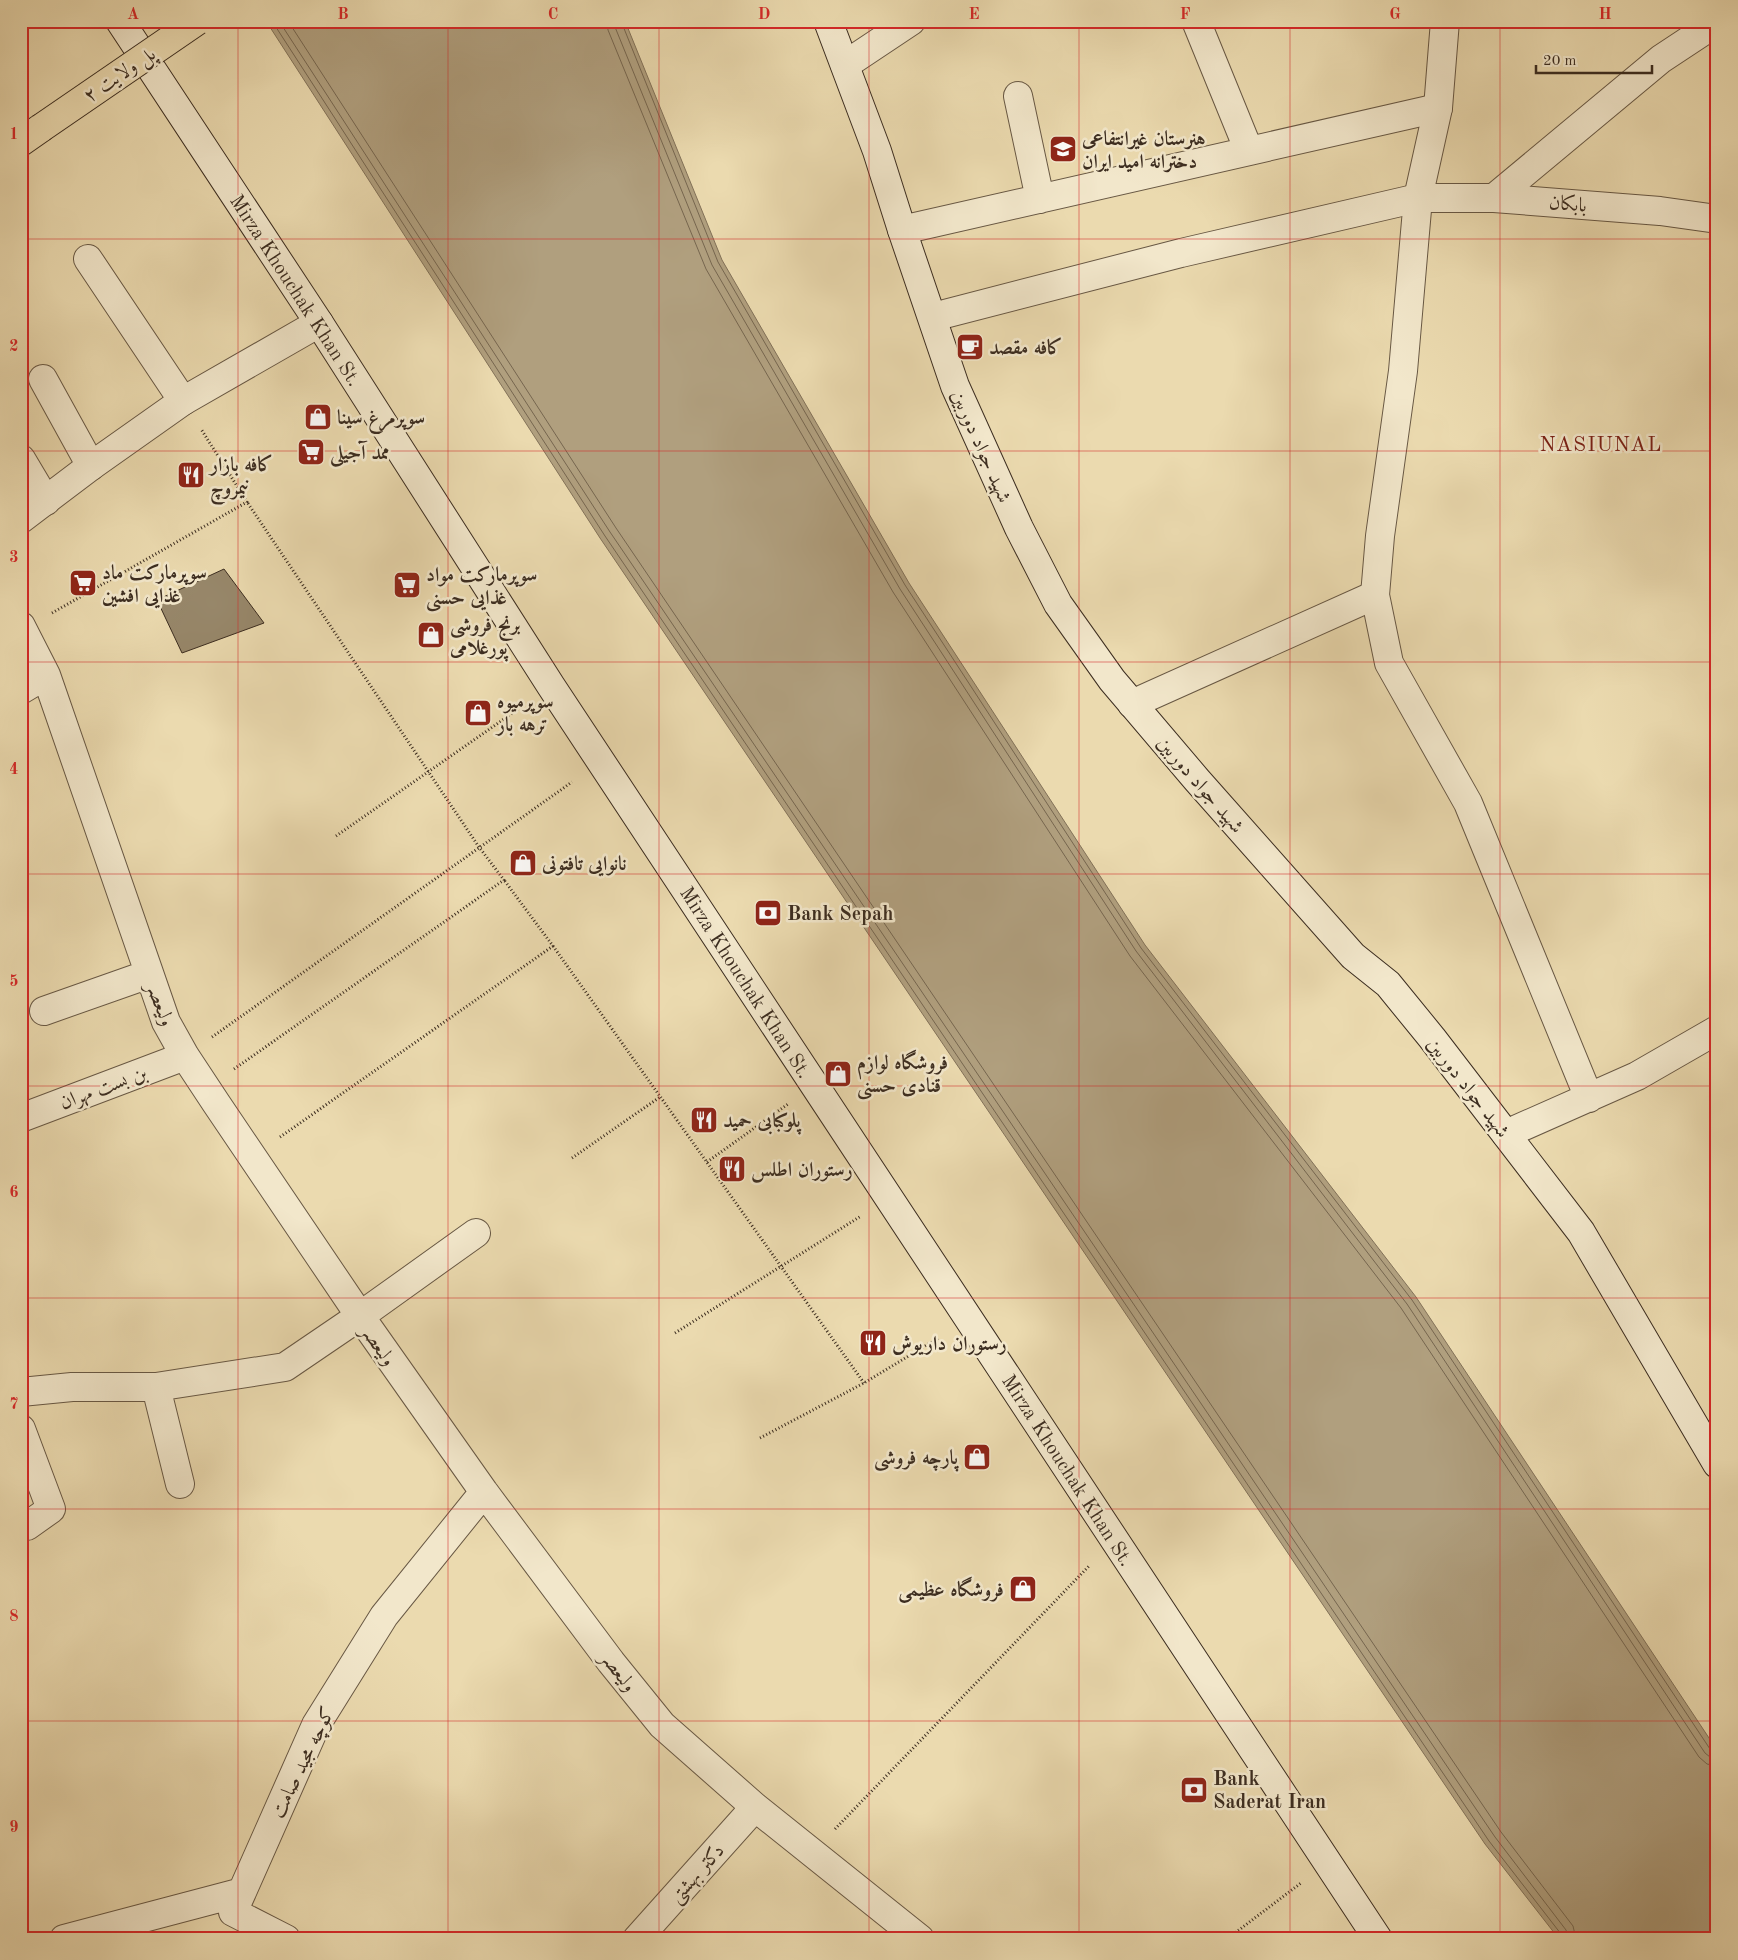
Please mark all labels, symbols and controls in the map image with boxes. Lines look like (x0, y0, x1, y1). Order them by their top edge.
text: A (127, 7, 139, 23)
text: B (337, 7, 349, 23)
text: C (548, 7, 558, 23)
text: D (758, 7, 770, 23)
text: E (968, 7, 980, 23)
text: F (1180, 7, 1191, 23)
text: G (1389, 7, 1401, 23)
text: H (1598, 7, 1612, 23)
scale bar (1536, 42, 1652, 74)
street label: پل ولایت ۲ (81, 44, 162, 109)
text: 20 m (1543, 54, 1577, 69)
text: 1 (9, 127, 19, 143)
place label: هنرستان غیرانتفاعی دخترانه امید ایران (1081, 129, 1205, 173)
school or university icon: هنرستان غیرانتفاعی دخترانه امید ایران (1048, 134, 1078, 164)
street label: بابکان (1548, 191, 1588, 217)
street label: Mirza Khouchak Khan St. (225, 192, 364, 390)
cafe icon: کافه مقصد (955, 332, 985, 362)
place label: کافه مقصد (989, 337, 1063, 359)
text: 2 (9, 339, 19, 355)
street label: شهید جواد دوربین (946, 388, 1014, 506)
shop icon: سوپرمرغ سینا (303, 402, 333, 432)
place label: سوپرمرغ سینا (337, 408, 425, 434)
district label: NASIUNAL (1540, 435, 1662, 456)
supermarket icon: ممد آجیلی (296, 437, 326, 467)
place label: ممد آجیلی (329, 440, 390, 468)
place label: کافه بازار نیمروچ (208, 454, 273, 506)
restaurant icon: کافه بازار نیمروچ (176, 460, 206, 490)
text: 3 (9, 550, 19, 566)
place label: سوپرمارکت ماد غذایی افشین (102, 563, 207, 609)
place label: سوپرمارکت مواد غذایی حسنی (426, 565, 537, 612)
supermarket icon: سوپرمارکت ماد غذایی افشین (68, 568, 98, 598)
supermarket icon: سوپرمارکت مواد غذایی حسنی (392, 570, 422, 600)
place label: برنج فروشی پورغلامی (449, 615, 521, 662)
shop icon: برنج فروشی پورغلامی (416, 620, 446, 650)
place label: سوپرمیوه ترهه بار (495, 693, 554, 736)
shop icon: سوپرمیوه ترهه بار (463, 698, 493, 728)
street label: شهید جواد دوربین (1152, 733, 1247, 838)
text: 4 (9, 762, 19, 778)
shop icon: نانوایی تافتونی (508, 848, 538, 878)
place label: نانوایی تافتونی (541, 854, 627, 877)
street label: Mirza Khouchak Khan St. (675, 884, 814, 1082)
bank icon: Bank Sepah (753, 898, 783, 928)
place label: Bank Sepah (787, 905, 893, 925)
text: 5 (9, 974, 19, 990)
street label: ولیعصر (139, 978, 177, 1030)
street label: شهید جواد دوربین (1422, 1035, 1512, 1143)
place label: فروشگاه لوازم قنادی حسنی (857, 1049, 948, 1100)
shop icon: فروشگاه لوازم قنادی حسنی (823, 1059, 853, 1089)
street label: بن بست مهران (57, 1064, 151, 1115)
restaurant icon: پلوکبابی حمید (689, 1105, 719, 1135)
place label: پلوکبابی حمید (723, 1111, 802, 1135)
restaurant icon: رستوران اطلس (717, 1154, 747, 1184)
place label: رستوران اطلس (751, 1160, 853, 1183)
text: 6 (9, 1185, 19, 1201)
street label: ولیعصر (353, 1320, 398, 1371)
restaurant icon: رستوران داریوش (858, 1328, 888, 1358)
place label: رستوران داریوش (892, 1335, 1007, 1356)
street label: Mirza Khouchak Khan St. (997, 1372, 1136, 1570)
text: 7 (9, 1397, 19, 1413)
shop icon: پارچه فروشی (962, 1442, 992, 1472)
place label: پارچه فروشی (874, 1448, 959, 1472)
shop icon: فروشگاه عظیمی (1008, 1574, 1038, 1604)
place label: فروشگاه عظیمی (898, 1576, 1004, 1603)
text: 8 (9, 1609, 19, 1625)
street label: ولیعصر (593, 1647, 639, 1697)
street label: کوچه مجید صامت (267, 1704, 341, 1823)
place label: Bank Saderat Iran (1213, 1770, 1326, 1813)
bank icon: Bank Saderat Iran (1179, 1775, 1209, 1805)
text: 9 (9, 1820, 19, 1836)
street label: دکتر بهشتی (665, 1840, 731, 1910)

